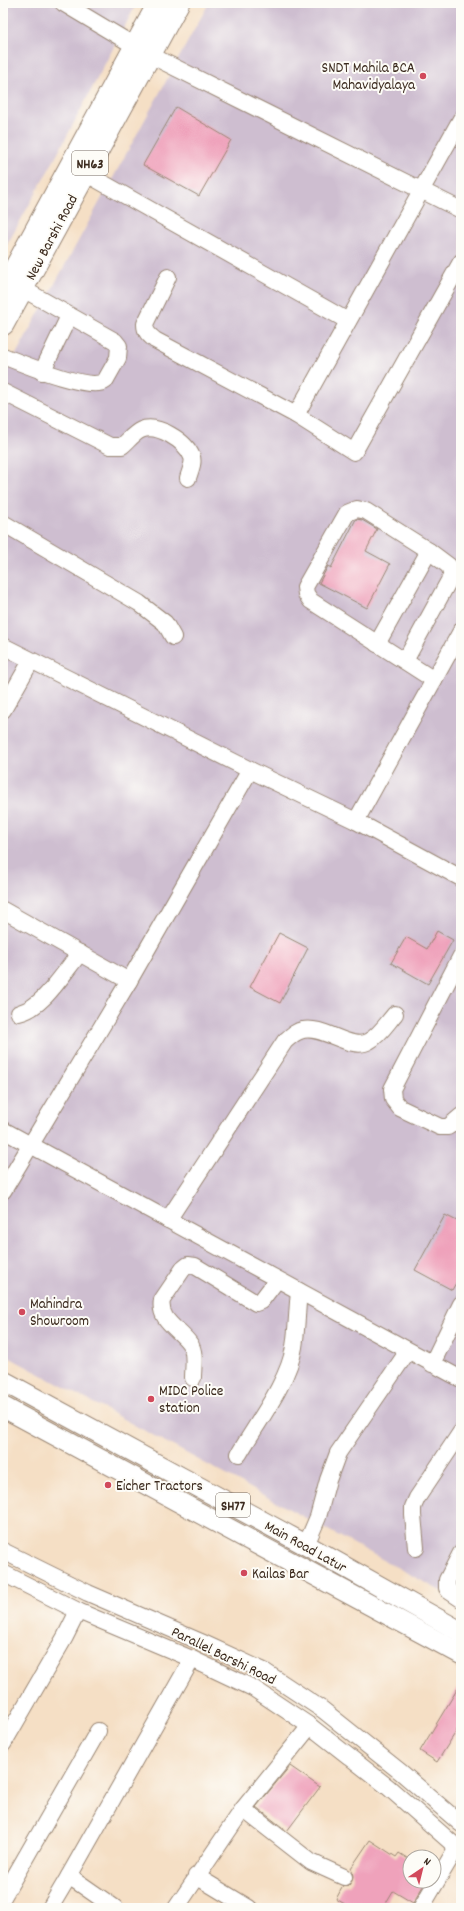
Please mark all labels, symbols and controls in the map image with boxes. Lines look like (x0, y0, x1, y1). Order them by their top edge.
place label: SNDT Mahila BCA Mahavidyalaya (322, 58, 416, 97)
marker: SNDT Mahila BCA Mahavidyalaya (418, 71, 428, 81)
road number: NH63 (72, 151, 108, 175)
street label: New Barshi Road (21, 191, 85, 285)
place label: Mahindra Showroom (30, 1294, 89, 1333)
marker: Mahindra Showroom (17, 1307, 27, 1317)
place label: MIDC Police station (159, 1381, 224, 1420)
marker: MIDC Police station (146, 1394, 156, 1404)
place label: Eicher Tractors (116, 1476, 203, 1498)
marker: Eicher Tractors (103, 1480, 113, 1490)
road number: SH77 (216, 1493, 250, 1517)
street label: Main Road Latur (260, 1516, 351, 1580)
place label: Kailas Bar (252, 1564, 309, 1586)
marker: Kailas Bar (239, 1568, 249, 1578)
street label: Parallel Barshi Road (167, 1622, 279, 1692)
north arrow (402, 1849, 442, 1889)
text: N (420, 1854, 434, 1871)

